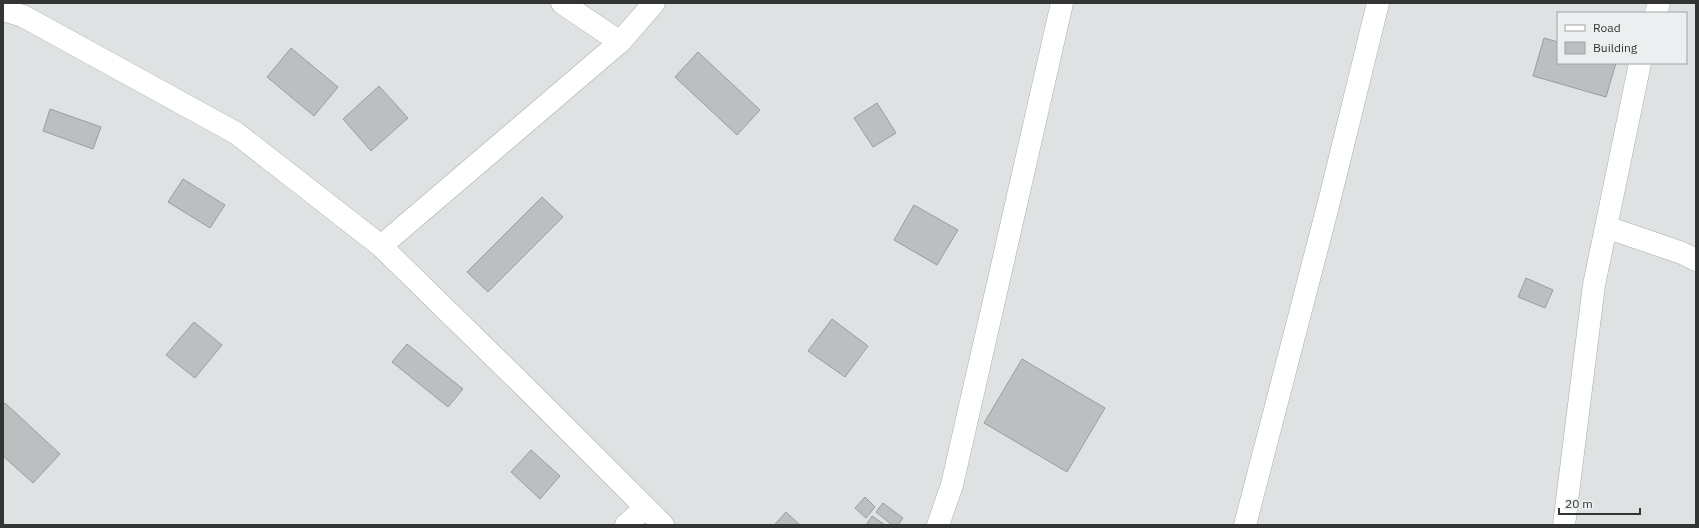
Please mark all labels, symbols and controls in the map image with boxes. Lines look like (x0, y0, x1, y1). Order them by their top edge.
legend (1557, 12, 1687, 64)
text: Road (1593, 20, 1621, 35)
text: Building (1593, 40, 1638, 55)
scale bar (1559, 490, 1640, 516)
text: 20 m (1565, 496, 1593, 511)

